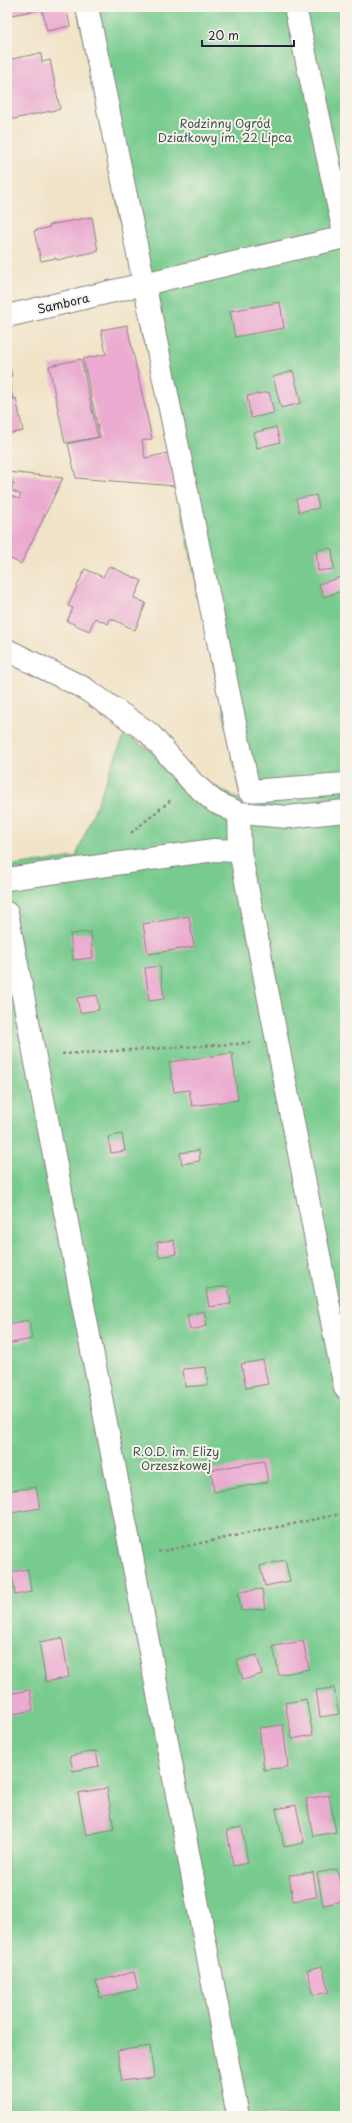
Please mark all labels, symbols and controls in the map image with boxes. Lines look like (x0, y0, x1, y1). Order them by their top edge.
scale bar (202, 22, 294, 48)
text: 20 m (208, 26, 239, 44)
park label: Rodzinny Ogród Działkowy im. 22 Lipca (158, 114, 293, 146)
street label: Sambora (35, 288, 91, 318)
park label: R.O.D. im. Elizy Orzeszkowej (133, 1442, 219, 1474)

